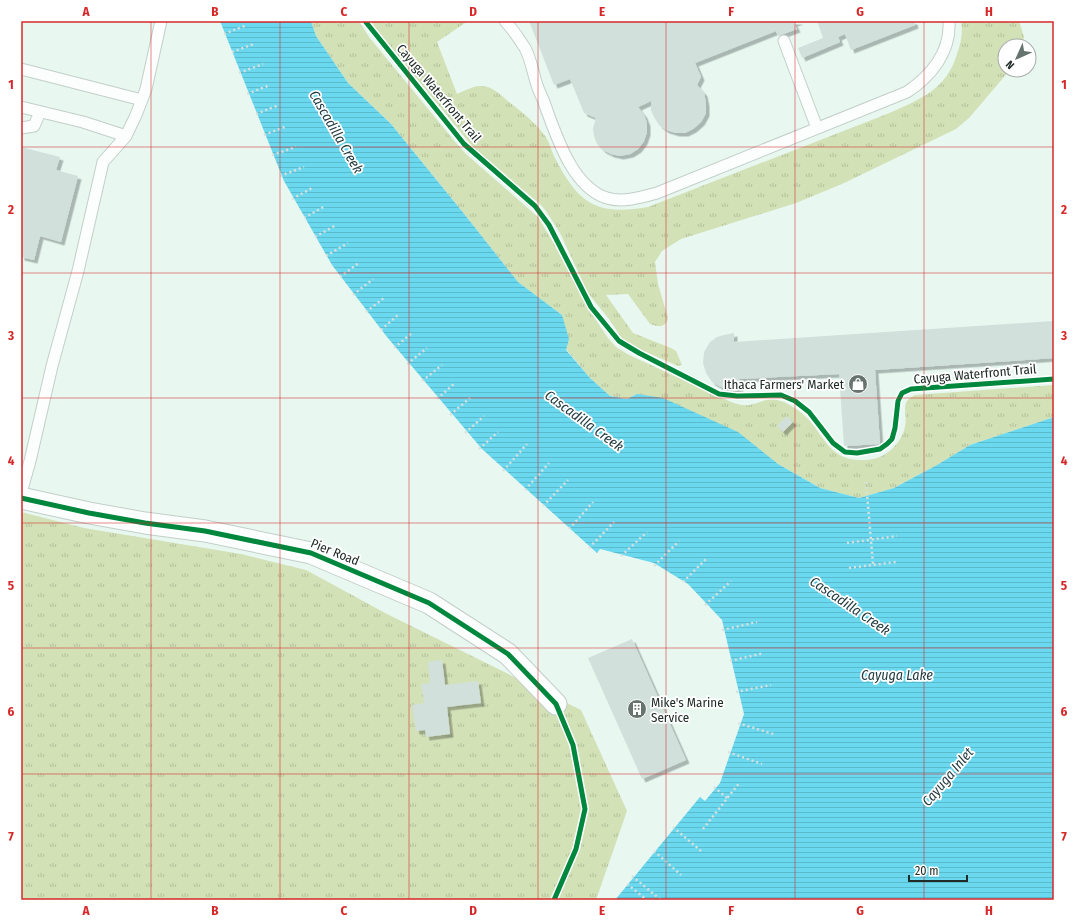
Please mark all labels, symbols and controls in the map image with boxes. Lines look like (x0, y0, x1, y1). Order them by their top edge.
text: A (81, 4, 90, 19)
text: B (211, 4, 219, 19)
text: C (341, 4, 348, 19)
text: D (469, 4, 477, 19)
text: E (599, 4, 605, 19)
text: F (728, 4, 734, 19)
text: G (856, 4, 864, 19)
text: H (985, 4, 993, 19)
north arrow (997, 38, 1037, 78)
street label: Cayuga Waterfront Trail (394, 41, 485, 145)
text: N (1003, 58, 1017, 72)
text: 1 (8, 77, 14, 92)
text: 1 (1061, 77, 1067, 92)
water label: Cascadilla Creek (305, 87, 367, 177)
text: 2 (7, 202, 14, 217)
text: 2 (1060, 202, 1067, 217)
text: 3 (7, 328, 14, 343)
text: 3 (1060, 328, 1067, 343)
street label: Cayuga Waterfront Trail (913, 361, 1038, 387)
shop icon: Ithaca Farmers' Market (847, 373, 869, 395)
place label: Ithaca Farmers' Market (724, 377, 845, 392)
water label: Cascadilla Creek (541, 387, 627, 455)
text: 4 (8, 453, 15, 468)
text: 4 (1061, 453, 1068, 468)
street label: Pier Road (309, 535, 361, 569)
water label: Cascadilla Creek (807, 573, 893, 639)
text: 5 (8, 578, 14, 593)
text: 5 (1061, 578, 1067, 593)
water label: Cayuga Lake (861, 667, 933, 684)
place label: Mike's Marine Service (651, 695, 724, 725)
building icon: Mike's Marine Service (626, 698, 648, 720)
text: 6 (8, 704, 15, 719)
text: 6 (1061, 704, 1068, 719)
water label: Cayuga Inlet (919, 744, 978, 810)
text: 7 (8, 829, 14, 844)
text: 7 (1061, 829, 1067, 844)
scale bar (909, 857, 967, 883)
text: 20 m (915, 864, 939, 878)
text: A (81, 903, 90, 918)
text: B (211, 903, 219, 918)
text: C (341, 903, 348, 918)
text: D (469, 903, 477, 918)
text: E (599, 903, 605, 918)
text: F (728, 903, 734, 918)
text: G (856, 903, 864, 918)
text: H (985, 903, 993, 918)

